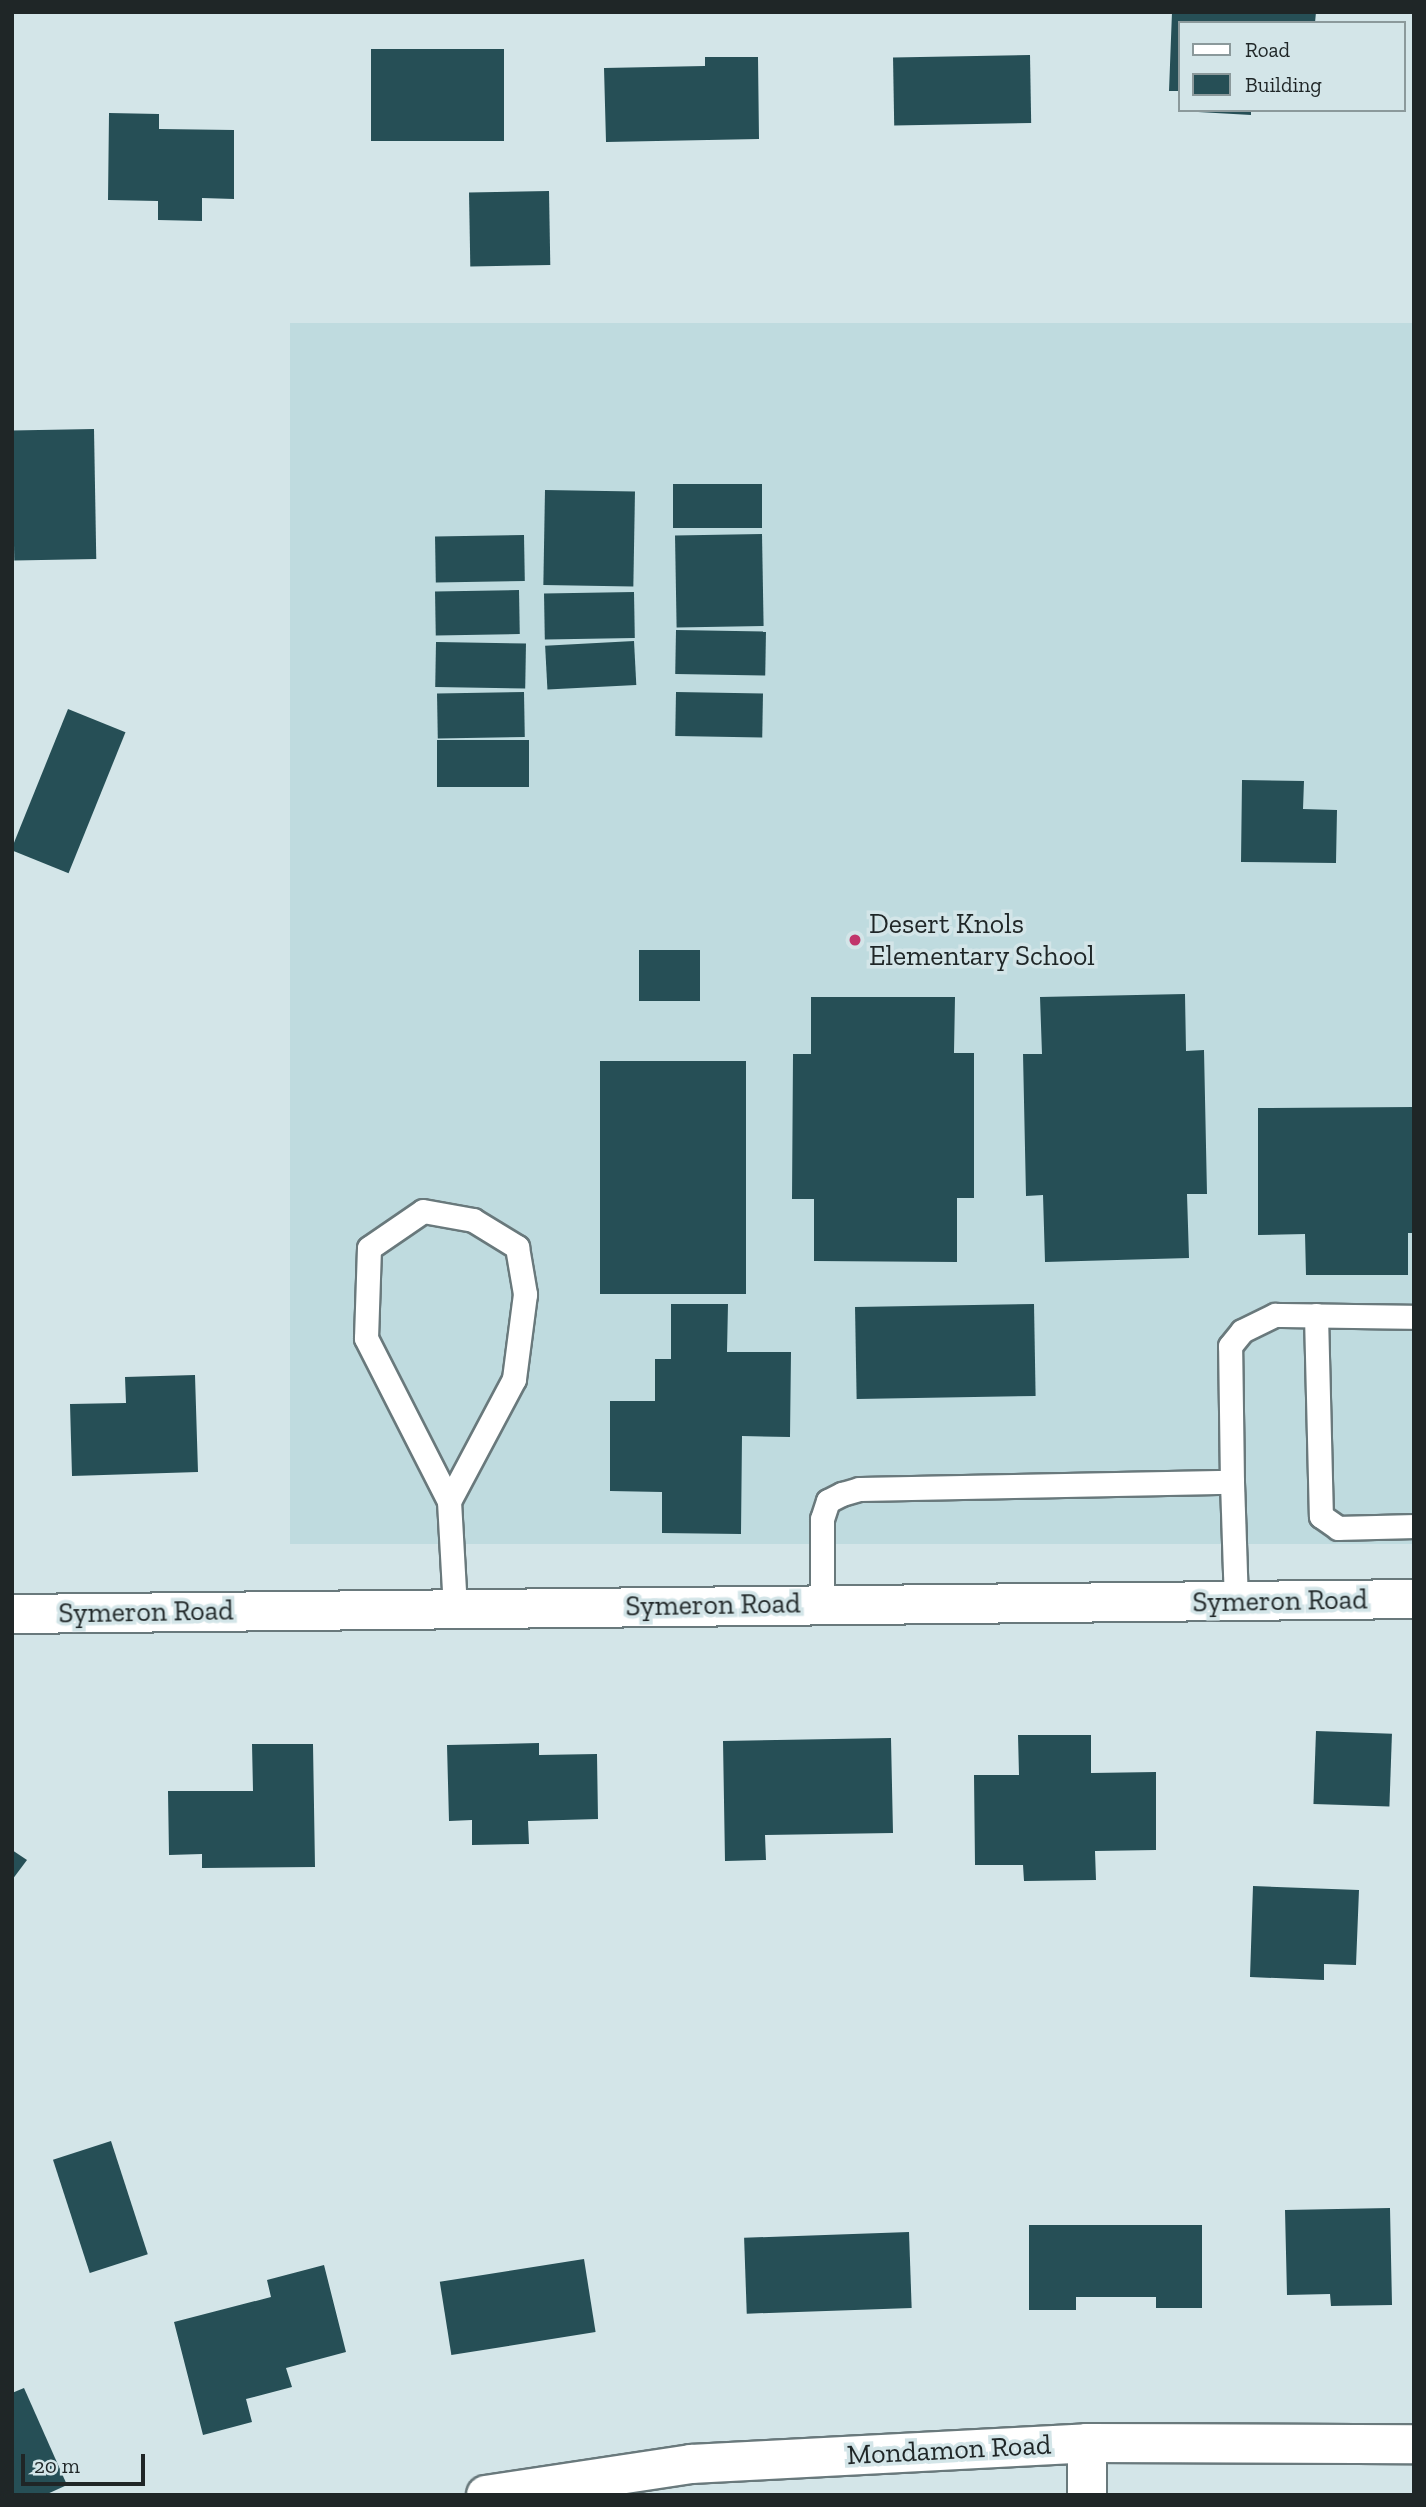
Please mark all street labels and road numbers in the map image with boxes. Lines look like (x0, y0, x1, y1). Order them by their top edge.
street label: Symeron Road (1192, 1583, 1368, 1619)
street label: Symeron Road (625, 1587, 801, 1623)
street label: Symeron Road (58, 1594, 234, 1630)
street label: Mondamon Road (846, 2428, 1052, 2472)

